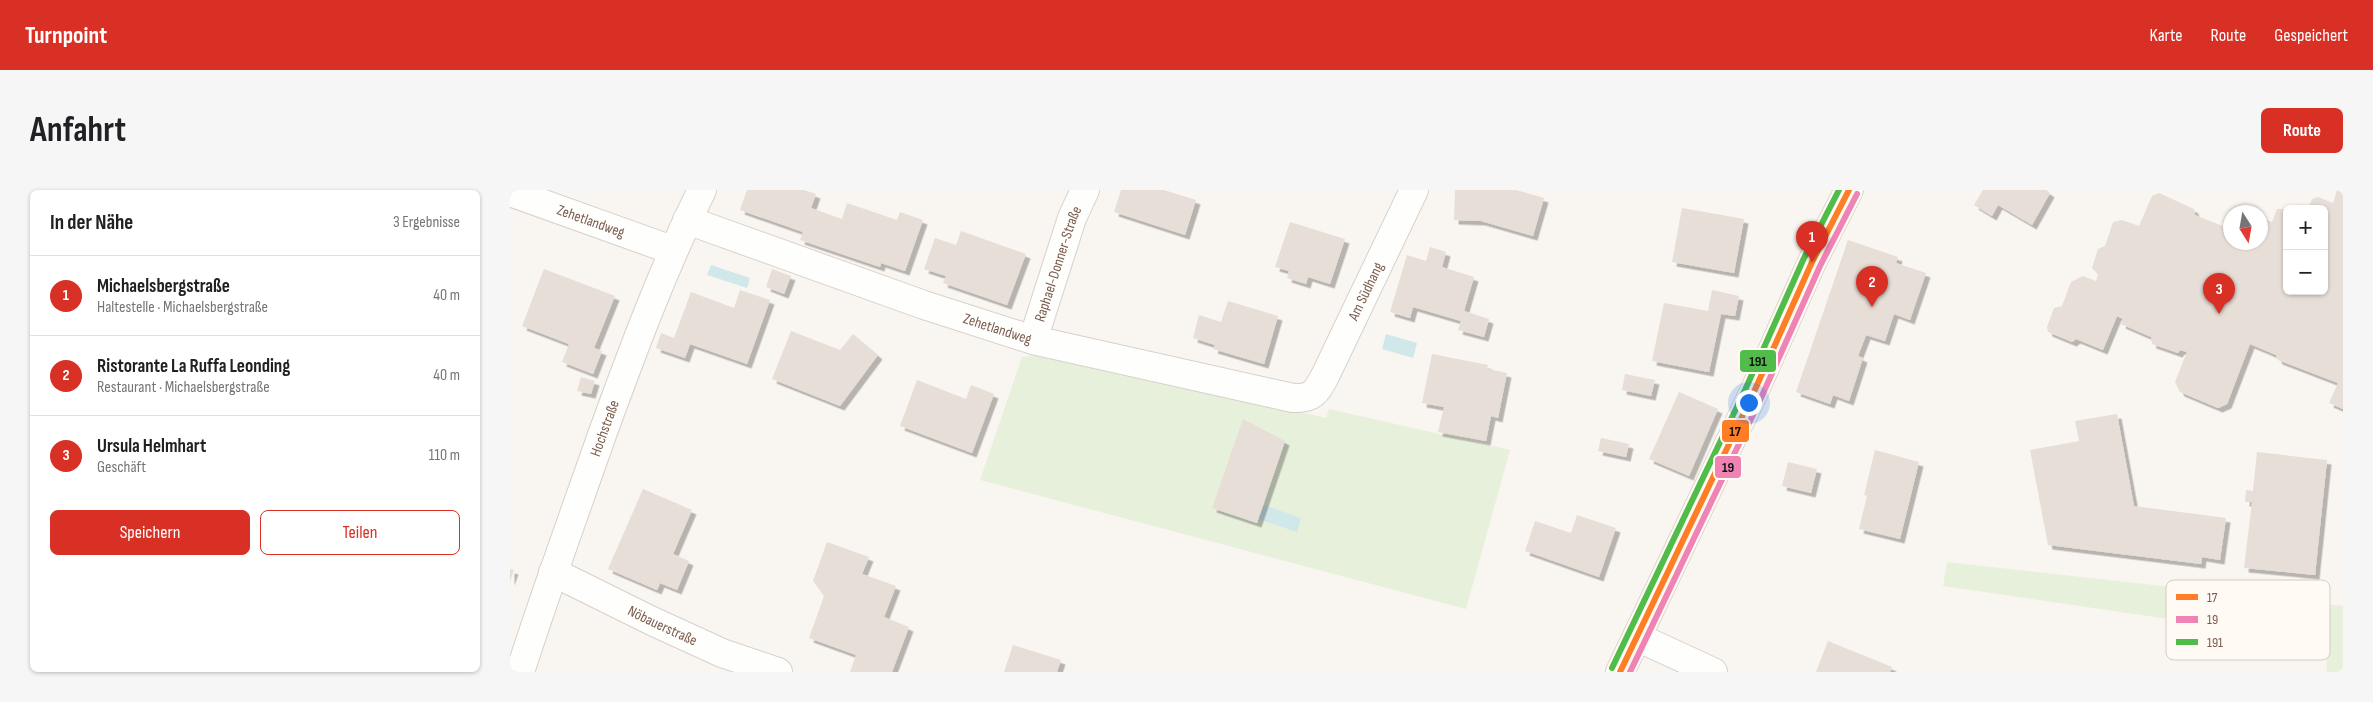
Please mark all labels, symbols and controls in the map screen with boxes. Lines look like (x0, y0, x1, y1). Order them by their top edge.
text: Turnpoint (25, 21, 107, 50)
text: Karte (2150, 25, 2183, 46)
text: Route (2211, 25, 2246, 46)
text: Gespeichert (2274, 25, 2348, 46)
button: Route (2261, 108, 2343, 153)
text: Anfahrt (30, 109, 126, 152)
street label: Zehetlandweg (555, 200, 627, 242)
street label: Raphael-Donner-Straße (1030, 203, 1086, 324)
north arrow (2223, 205, 2268, 250)
map controls (2283, 205, 2328, 295)
button: + (2283, 205, 2328, 250)
text: In der Nähe (50, 210, 133, 235)
text: 3 Ergebnisse (393, 213, 460, 232)
pin: 1 (1796, 221, 1828, 262)
button: − (2283, 250, 2328, 295)
street label: Am Südhang (1343, 259, 1388, 324)
pin: 2 (1856, 266, 1888, 307)
pin: 3 (2203, 273, 2235, 314)
text: Michaelsbergstraße (97, 275, 230, 298)
text: 1 (63, 286, 69, 305)
text: 40 m (433, 286, 460, 305)
text: Haltestelle · Michaelsbergstraße (97, 298, 268, 317)
street label: Zehetlandweg (961, 309, 1034, 348)
line badge: 191 (1739, 349, 1777, 373)
text: 191 (1749, 353, 1767, 370)
text: Ristorante La Ruffa Leonding (97, 355, 290, 378)
text: 2 (62, 366, 70, 385)
text: 40 m (433, 366, 460, 385)
text: Restaurant · Michaelsbergstraße (97, 378, 270, 397)
your location (1736, 390, 1762, 416)
street label: Hochstraße (586, 397, 623, 459)
line badge: 17 (1721, 419, 1750, 443)
text: 17 (1729, 423, 1742, 440)
text: Ursula Helmhart (97, 435, 206, 458)
text: 3 (62, 446, 70, 465)
text: 110 m (429, 446, 460, 465)
line badge: 19 (1714, 455, 1742, 479)
text: Geschäft (97, 458, 146, 477)
text: 19 (1722, 459, 1734, 476)
button: Speichern (50, 510, 250, 555)
button: Teilen (260, 510, 460, 555)
legend (2166, 580, 2330, 660)
text: 17 (2207, 589, 2218, 606)
street label: Nöbauerstraße (625, 601, 700, 650)
text: 19 (2207, 611, 2218, 628)
text: 191 (2207, 634, 2223, 651)

